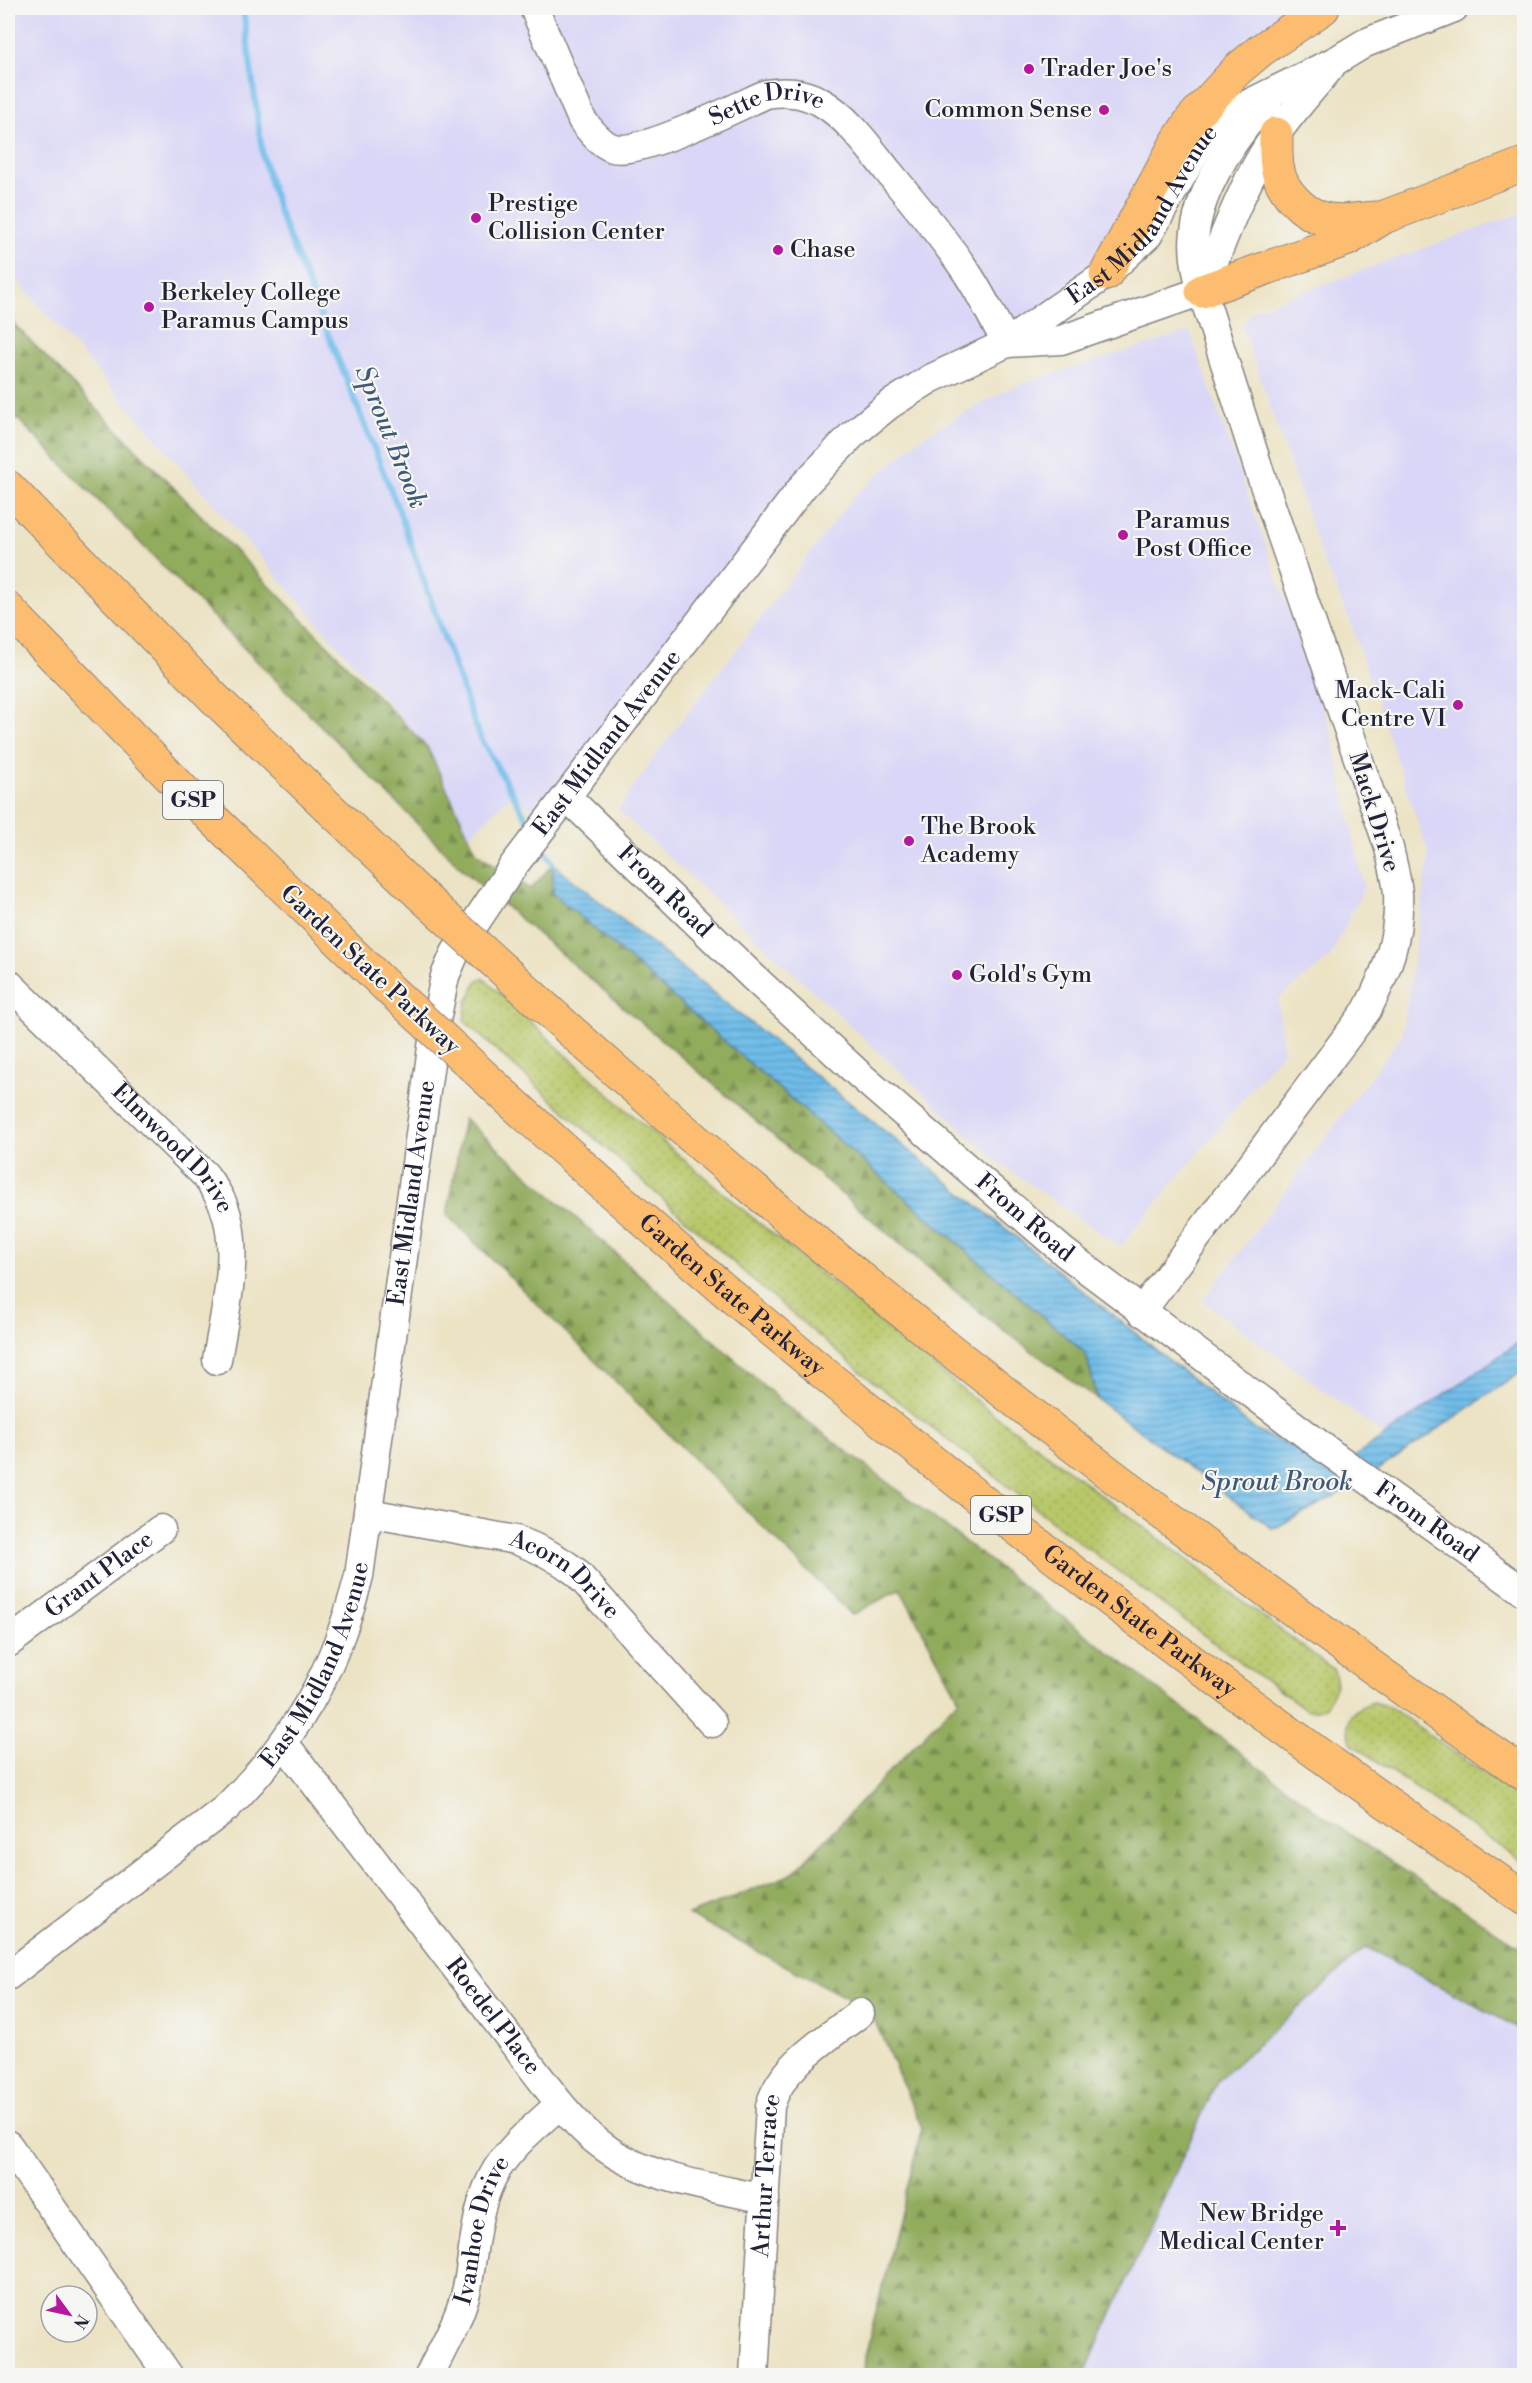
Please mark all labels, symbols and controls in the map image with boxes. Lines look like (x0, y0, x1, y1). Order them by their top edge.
place label: Trader Joe's (1041, 54, 1172, 84)
marker: Trader Joe's (1022, 62, 1036, 76)
street label: Sette Drive (704, 77, 830, 133)
place label: Common Sense (924, 95, 1092, 125)
marker: Common Sense (1097, 103, 1111, 117)
street label: East Midland Avenue (1061, 118, 1224, 312)
place label: Prestige Collision Center (488, 189, 665, 247)
marker: Prestige Collision Center (469, 211, 483, 225)
place label: Chase (790, 235, 856, 265)
marker: Chase (771, 243, 785, 257)
place label: Berkeley College Paramus Campus (160, 278, 349, 336)
marker: Berkeley College Paramus Campus (142, 300, 156, 314)
water label: Sprout Brook (348, 361, 434, 513)
place label: Paramus Post Office (1135, 506, 1252, 564)
marker: Paramus Post Office (1116, 528, 1130, 542)
street label: East Midland Avenue (526, 644, 688, 842)
place label: Mack-Cali Centre VI (1335, 676, 1446, 734)
marker: Mack-Cali Centre VI (1451, 698, 1465, 712)
street label: Mack Drive (1342, 748, 1406, 876)
road number: GSP (163, 781, 223, 819)
place label: The Brook Academy (920, 812, 1037, 870)
marker: The Brook Academy (902, 834, 916, 848)
street label: From Road (611, 839, 719, 945)
street label: Garden State Parkway (274, 879, 467, 1061)
place label: Gold's Gym (969, 960, 1092, 990)
marker: Gold's Gym (950, 968, 964, 982)
street label: Elmwood Drive (105, 1077, 240, 1218)
street label: East Midland Avenue (382, 1078, 442, 1307)
street label: From Road (969, 1167, 1080, 1269)
street label: Garden State Parkway (632, 1208, 831, 1383)
water label: Sprout Brook (1201, 1466, 1353, 1498)
street label: From Road (1369, 1474, 1485, 1570)
road number: GSP (971, 1496, 1031, 1534)
street label: Acorn Drive (505, 1524, 626, 1626)
street label: Grant Place (39, 1525, 160, 1625)
street label: Garden State Parkway (1036, 1539, 1243, 1704)
street label: East Midland Avenue (254, 1560, 376, 1774)
street label: Roedel Place (439, 1952, 547, 2081)
street label: Arthur Terrace (746, 2089, 788, 2259)
street label: Ivanhoe Drive (448, 2150, 517, 2309)
place label: New Bridge Medical Center (1159, 2199, 1324, 2257)
marker: New Bridge Medical Center (1329, 2219, 1347, 2237)
north arrow (39, 2284, 99, 2344)
text: N (69, 2311, 93, 2333)

